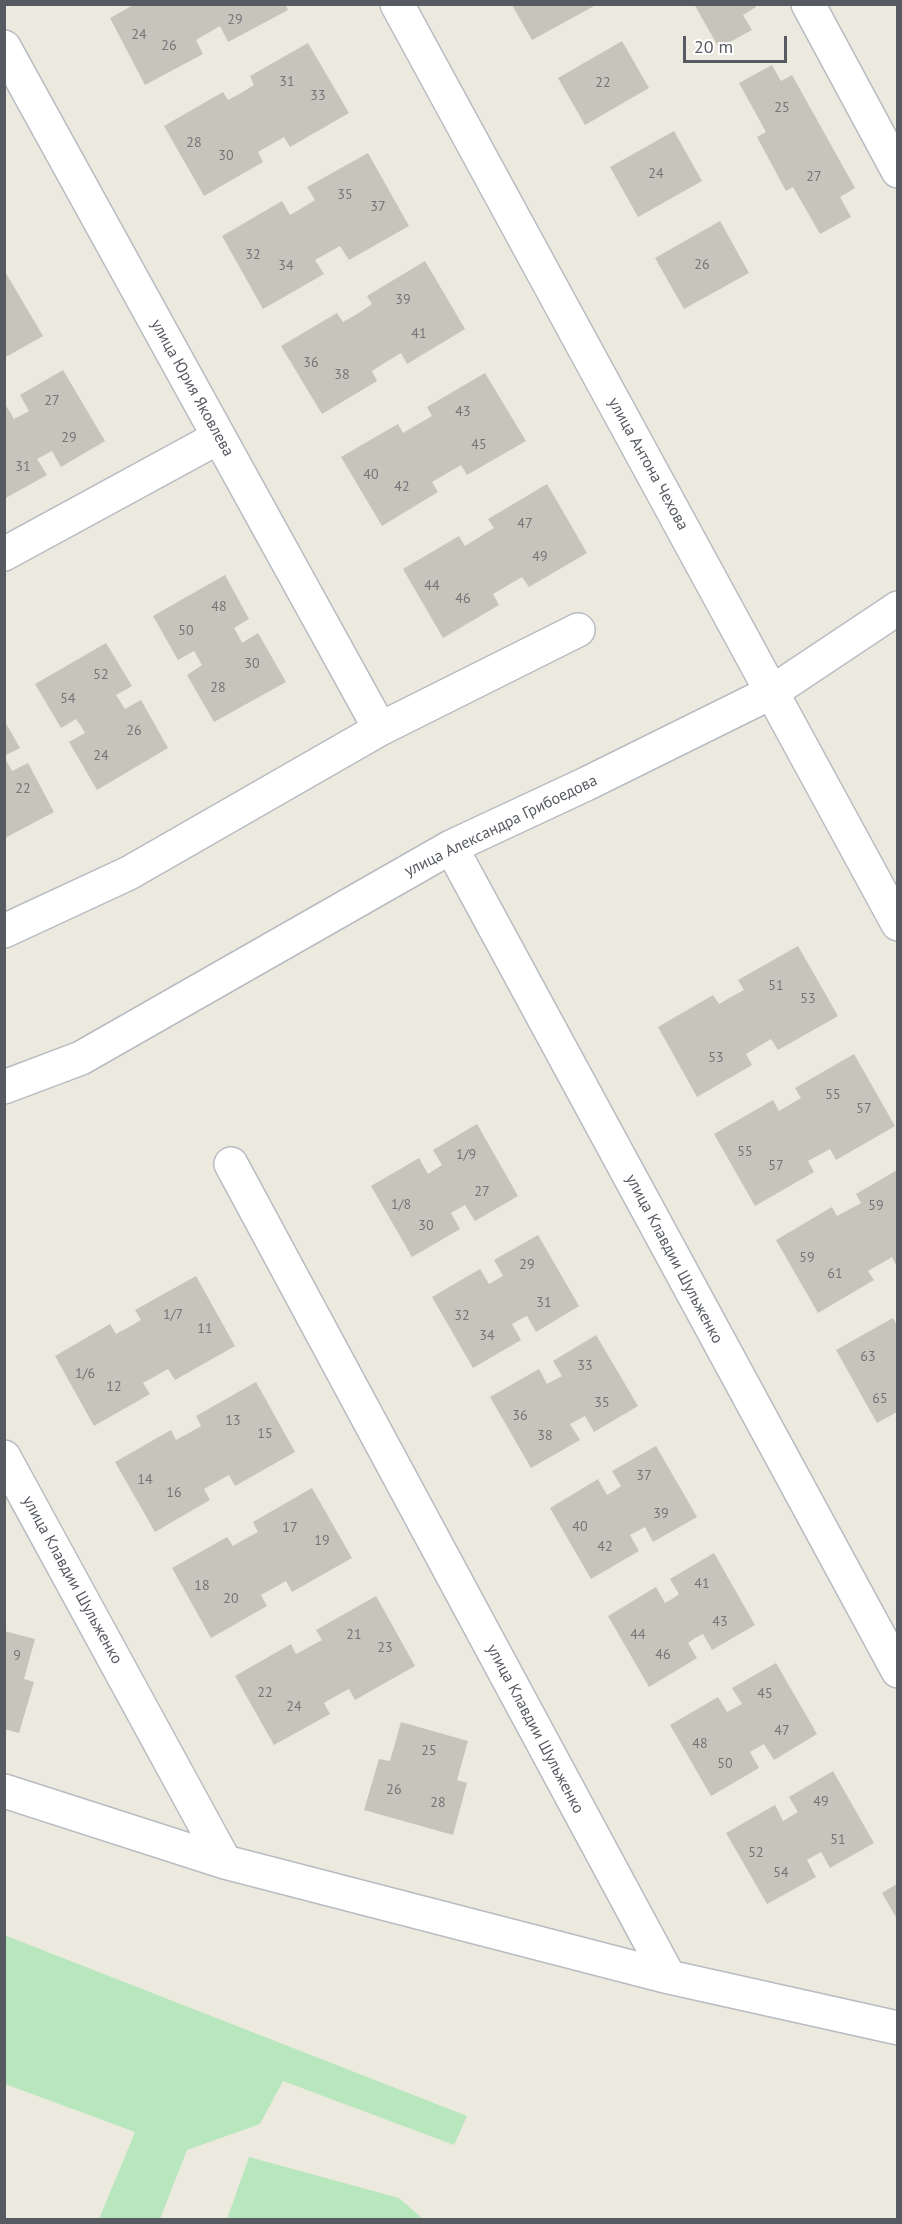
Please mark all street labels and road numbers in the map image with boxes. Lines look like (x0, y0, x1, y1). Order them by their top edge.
street label: улица Юрия Яковлева (146, 316, 238, 460)
street label: улица Антона Чехова (604, 394, 692, 534)
street label: улица Александра Грибоедова (402, 771, 600, 881)
street label: улица Клавдии Шульженко (621, 1171, 727, 1347)
street label: улица Клавдии Шульженко (18, 1493, 126, 1667)
street label: улица Клавдии Шульженко (482, 1641, 588, 1817)

